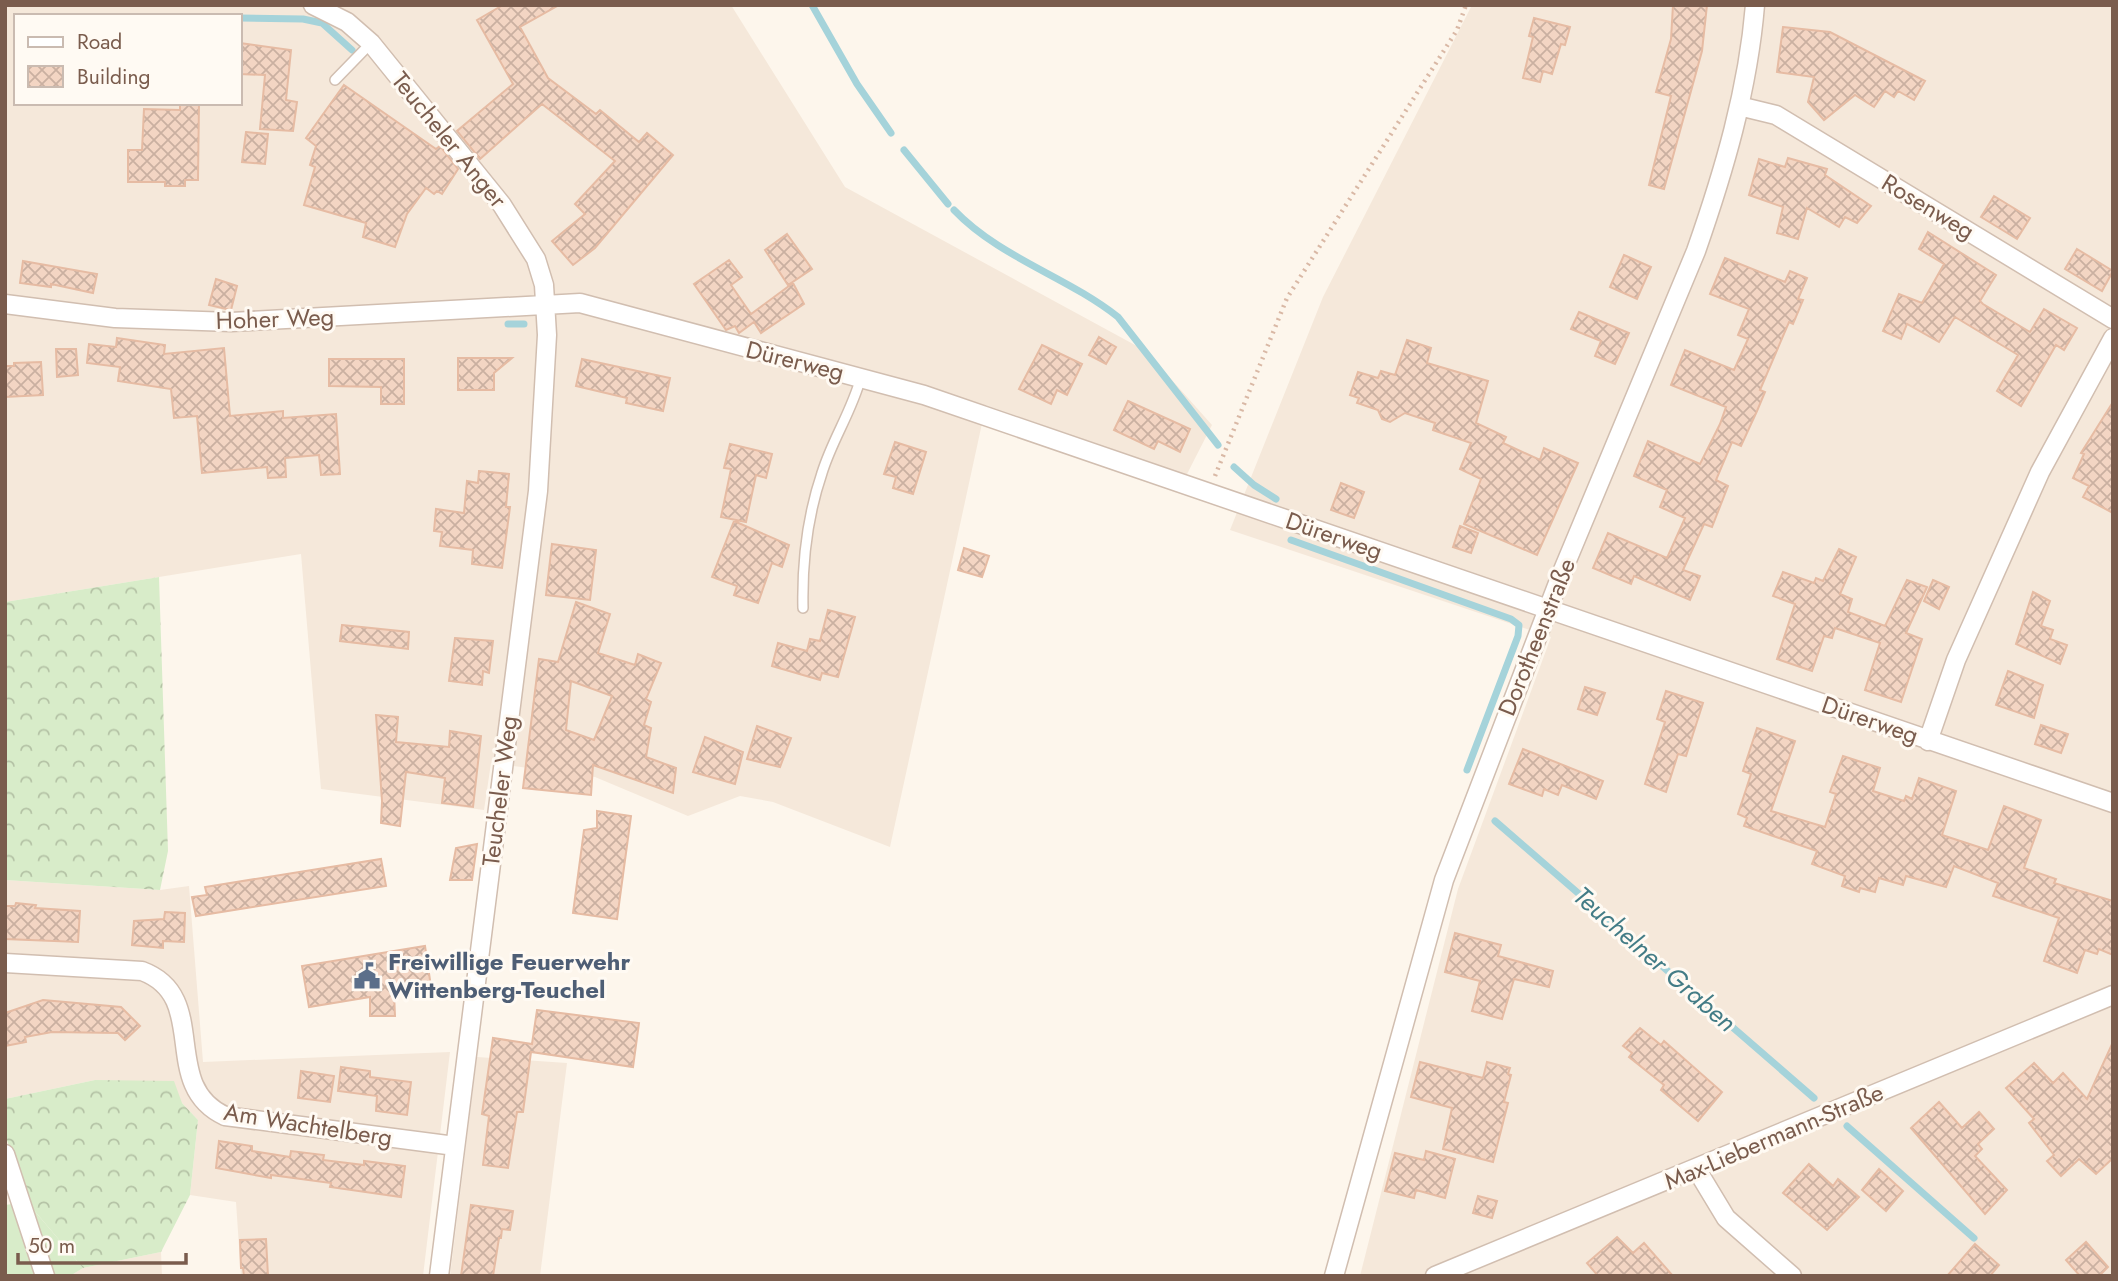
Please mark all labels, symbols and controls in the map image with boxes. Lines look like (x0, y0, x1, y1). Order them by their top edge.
legend (14, 14, 242, 105)
text: Road (77, 27, 122, 57)
text: Building (77, 62, 150, 92)
street label: Teucheler Anger (383, 64, 516, 216)
street label: Rosenweg (1875, 165, 1981, 248)
street label: Hoher Weg (215, 299, 335, 338)
street label: Dürerweg (742, 331, 848, 390)
street label: Dürerweg (1281, 503, 1387, 568)
street label: Dorotheenstraße (1489, 553, 1584, 721)
street label: Dürerweg (1817, 687, 1923, 752)
street label: Teucheler Weg (473, 714, 526, 868)
water label: Teuchelner Graben (1565, 877, 1745, 1041)
place label: Freiwillige Feuerwehr Wittenberg-Teuchel (388, 944, 630, 1007)
public building icon: Freiwillige Feuerwehr Wittenberg-Teuchel (352, 961, 382, 991)
street label: Max-Liebermann-Straße (1659, 1075, 1889, 1199)
street label: Am Wachtelberg (221, 1094, 395, 1155)
scale bar (18, 1222, 186, 1266)
text: 50 m (28, 1231, 75, 1261)

